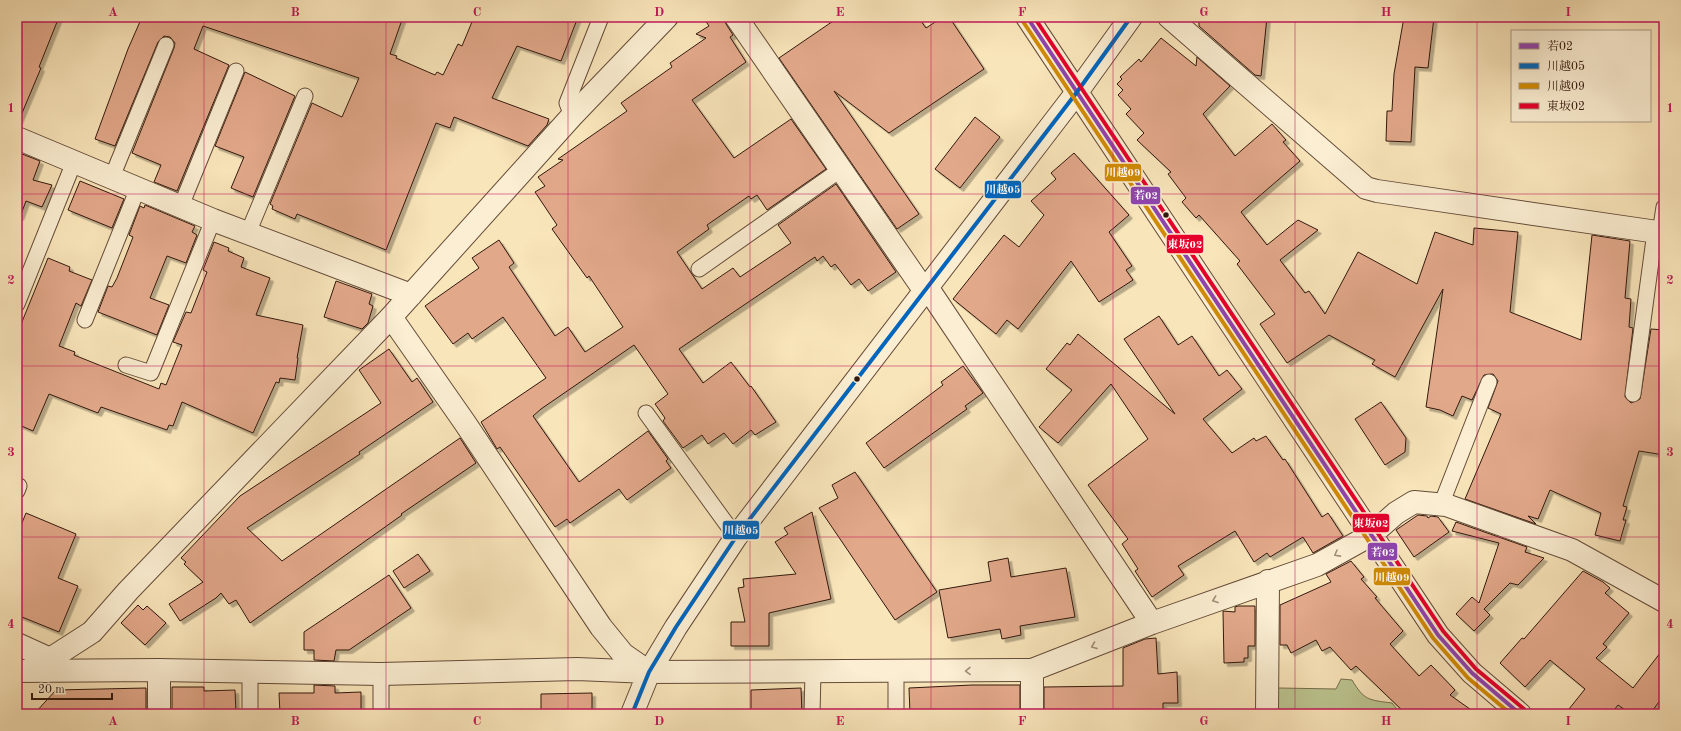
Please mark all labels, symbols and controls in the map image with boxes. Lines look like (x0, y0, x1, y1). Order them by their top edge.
text: A (108, 6, 118, 19)
text: B (290, 6, 300, 19)
text: C (473, 6, 481, 19)
text: D (654, 6, 664, 19)
text: E (836, 6, 845, 19)
text: F (1018, 6, 1027, 19)
text: G (1199, 6, 1209, 19)
text: H (1381, 6, 1392, 19)
text: I (1565, 6, 1571, 19)
legend (1511, 30, 1651, 122)
text: 若02 (1547, 39, 1573, 53)
text: 川越05 (1547, 59, 1585, 73)
text: 川越09 (1547, 79, 1585, 93)
text: 東坂02 (1547, 99, 1585, 113)
text: 1 (7, 102, 15, 115)
text: 1 (1666, 102, 1674, 115)
line badge: 川越09 (1104, 163, 1142, 182)
text: 川越09 (1106, 166, 1140, 179)
line badge: 川越05 (984, 180, 1022, 199)
text: 川越05 (986, 183, 1020, 196)
line badge: 若02 (1130, 186, 1161, 205)
text: 若02 (1134, 189, 1158, 202)
unlabelled marker (1161, 210, 1171, 220)
line badge: 東坂02 (1166, 234, 1204, 254)
text: 東坂02 (1168, 238, 1202, 251)
text: 2 (7, 274, 15, 287)
text: 2 (1666, 274, 1674, 287)
unlabelled marker (852, 374, 862, 384)
text: 3 (7, 446, 15, 459)
text: 3 (1666, 446, 1674, 459)
line badge: 東坂02 (1352, 513, 1390, 533)
text: 東坂02 (1354, 517, 1388, 530)
line badge: 川越05 (722, 520, 760, 540)
text: 川越05 (724, 524, 758, 537)
line badge: 若02 (1367, 542, 1398, 561)
text: 若02 (1371, 546, 1395, 559)
one-way arrow (1333, 550, 1341, 557)
line badge: 川越09 (1373, 567, 1411, 586)
text: 川越09 (1375, 571, 1409, 584)
one-way arrow (1212, 596, 1219, 604)
text: 4 (7, 618, 15, 631)
text: 4 (1666, 618, 1674, 631)
one-way arrow (1090, 641, 1097, 649)
one-way arrow (965, 667, 971, 675)
scale bar (32, 675, 112, 701)
text: 20 m (38, 684, 65, 696)
text: A (108, 715, 118, 728)
text: B (290, 715, 300, 728)
text: C (473, 715, 481, 728)
text: D (654, 715, 664, 728)
text: E (836, 715, 845, 728)
text: F (1018, 715, 1027, 728)
text: G (1199, 715, 1209, 728)
text: H (1381, 715, 1392, 728)
text: I (1565, 715, 1571, 728)

